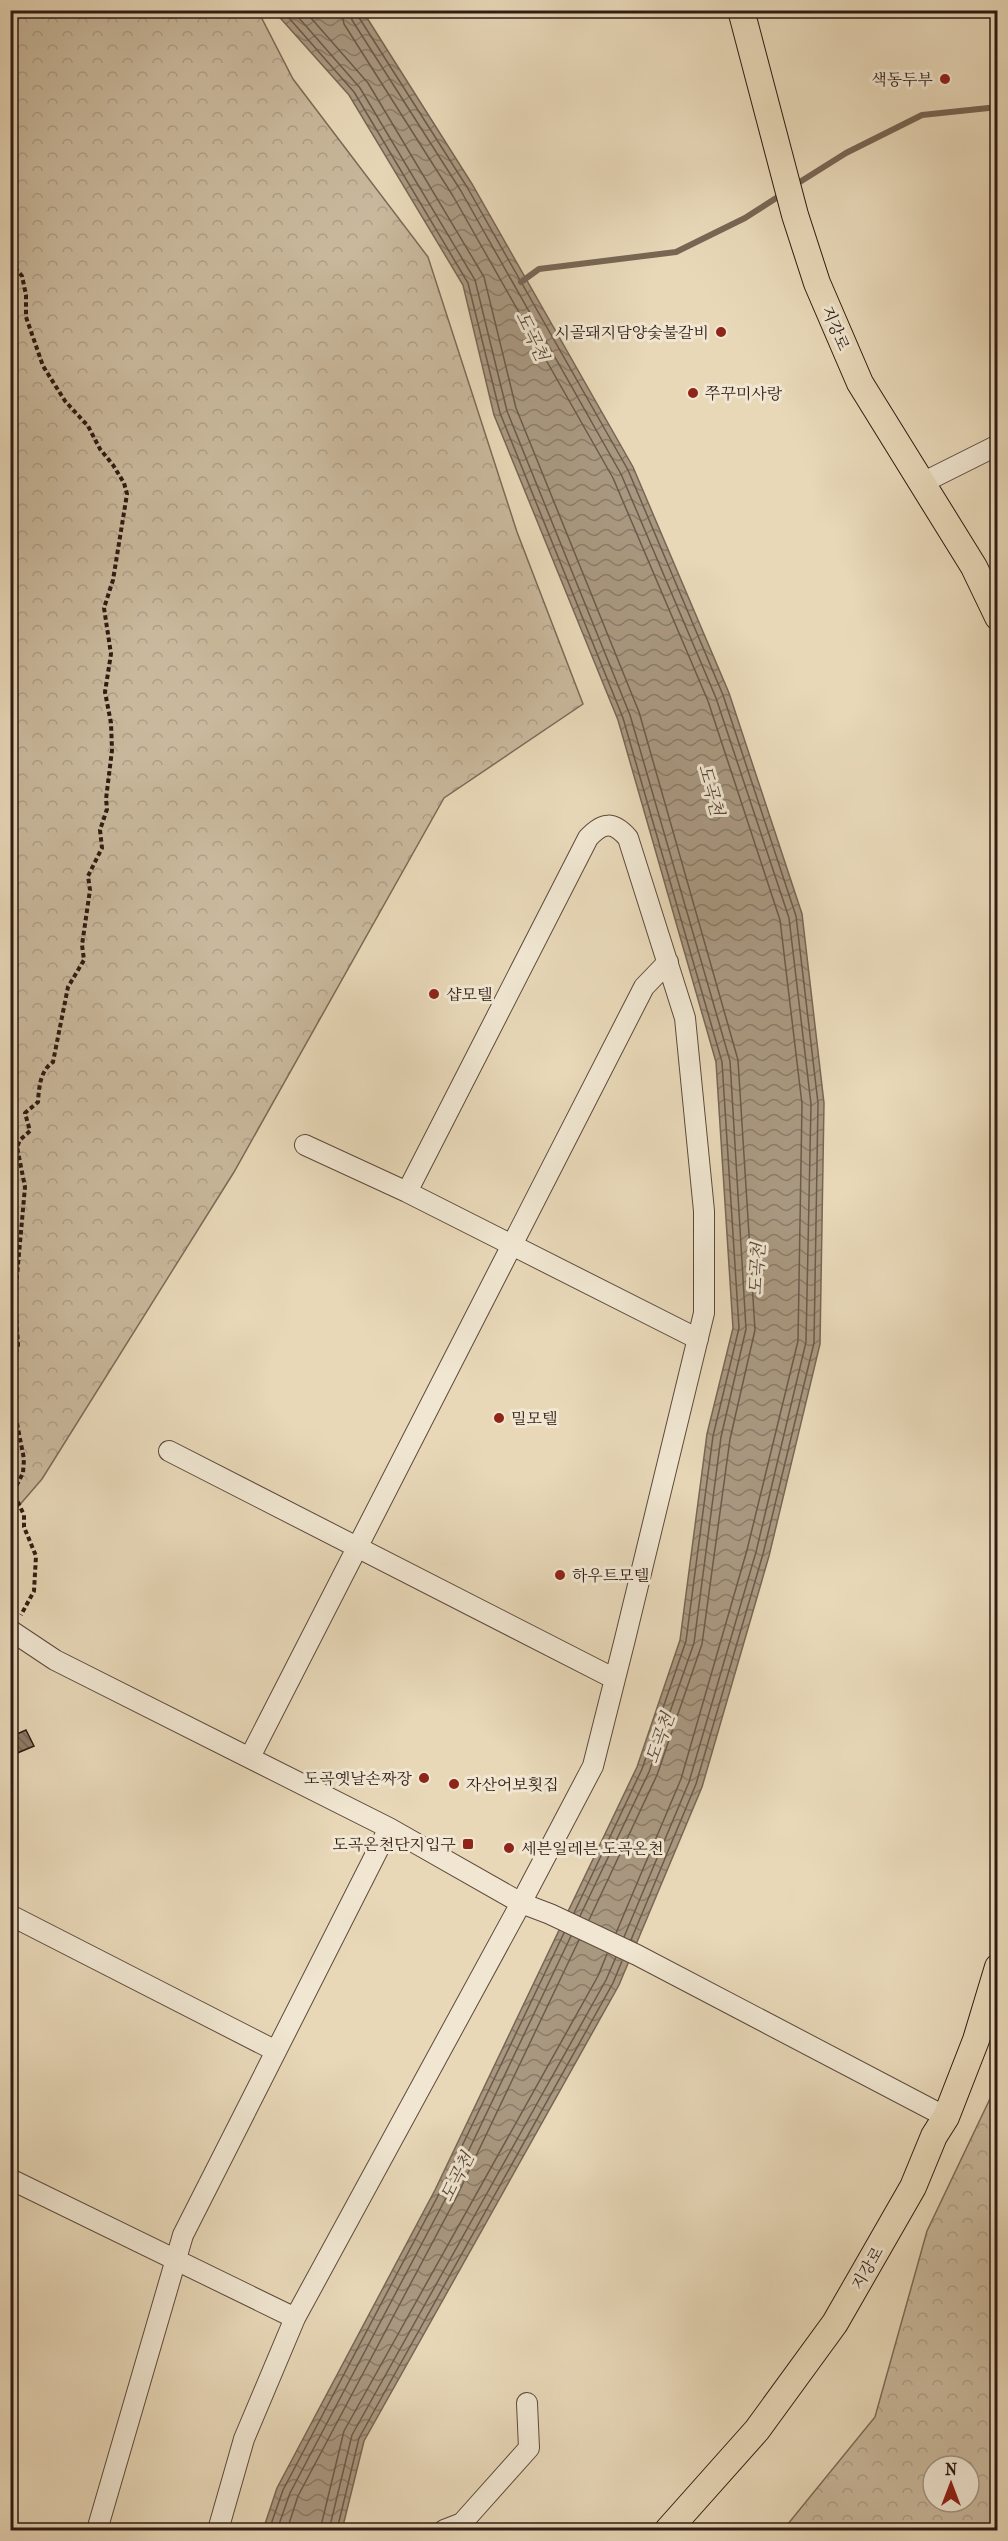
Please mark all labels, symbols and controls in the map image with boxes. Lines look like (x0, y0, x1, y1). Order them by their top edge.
place label: 색동두부 (871, 70, 933, 89)
marker: 색동두부 (938, 72, 952, 86)
street label: 지강로 (818, 303, 854, 354)
water label: 도곡천 (511, 308, 553, 366)
place label: 시골돼지담양숯불갈비 (554, 323, 709, 342)
marker: 시골돼지담양숯불갈비 (714, 325, 728, 339)
place label: 쭈꾸미사랑 (705, 384, 783, 403)
marker: 쭈꾸미사랑 (686, 386, 700, 400)
water label: 도곡천 (694, 762, 728, 820)
place label: 샵모텔 (446, 985, 492, 1004)
marker: 샵모텔 (427, 987, 441, 1001)
water label: 도곡천 (745, 1241, 770, 1296)
place label: 밀모텔 (511, 1409, 557, 1428)
marker: 밀모텔 (492, 1411, 506, 1425)
place label: 하우트모텔 (572, 1566, 649, 1585)
marker: 하우트모텔 (553, 1568, 567, 1582)
water label: 도곡천 (642, 1709, 680, 1766)
place label: 도곡옛날손짜장 (304, 1769, 413, 1788)
marker: 도곡옛날손짜장 (417, 1771, 431, 1785)
place label: 자산어보횟집 (466, 1775, 559, 1794)
marker: 자산어보횟집 (447, 1777, 461, 1791)
place label: 도곡온천단지입구 (332, 1835, 456, 1854)
marker: 도곡온천단지입구 (461, 1837, 475, 1851)
place label: 세븐일레븐 도곡온천 (521, 1839, 664, 1858)
marker: 세븐일레븐 도곡온천 (502, 1841, 516, 1855)
water label: 도곡천 (436, 2148, 479, 2205)
street label: 지강로 (848, 2243, 888, 2293)
north arrow (921, 2454, 981, 2514)
text: N (945, 2460, 958, 2479)

